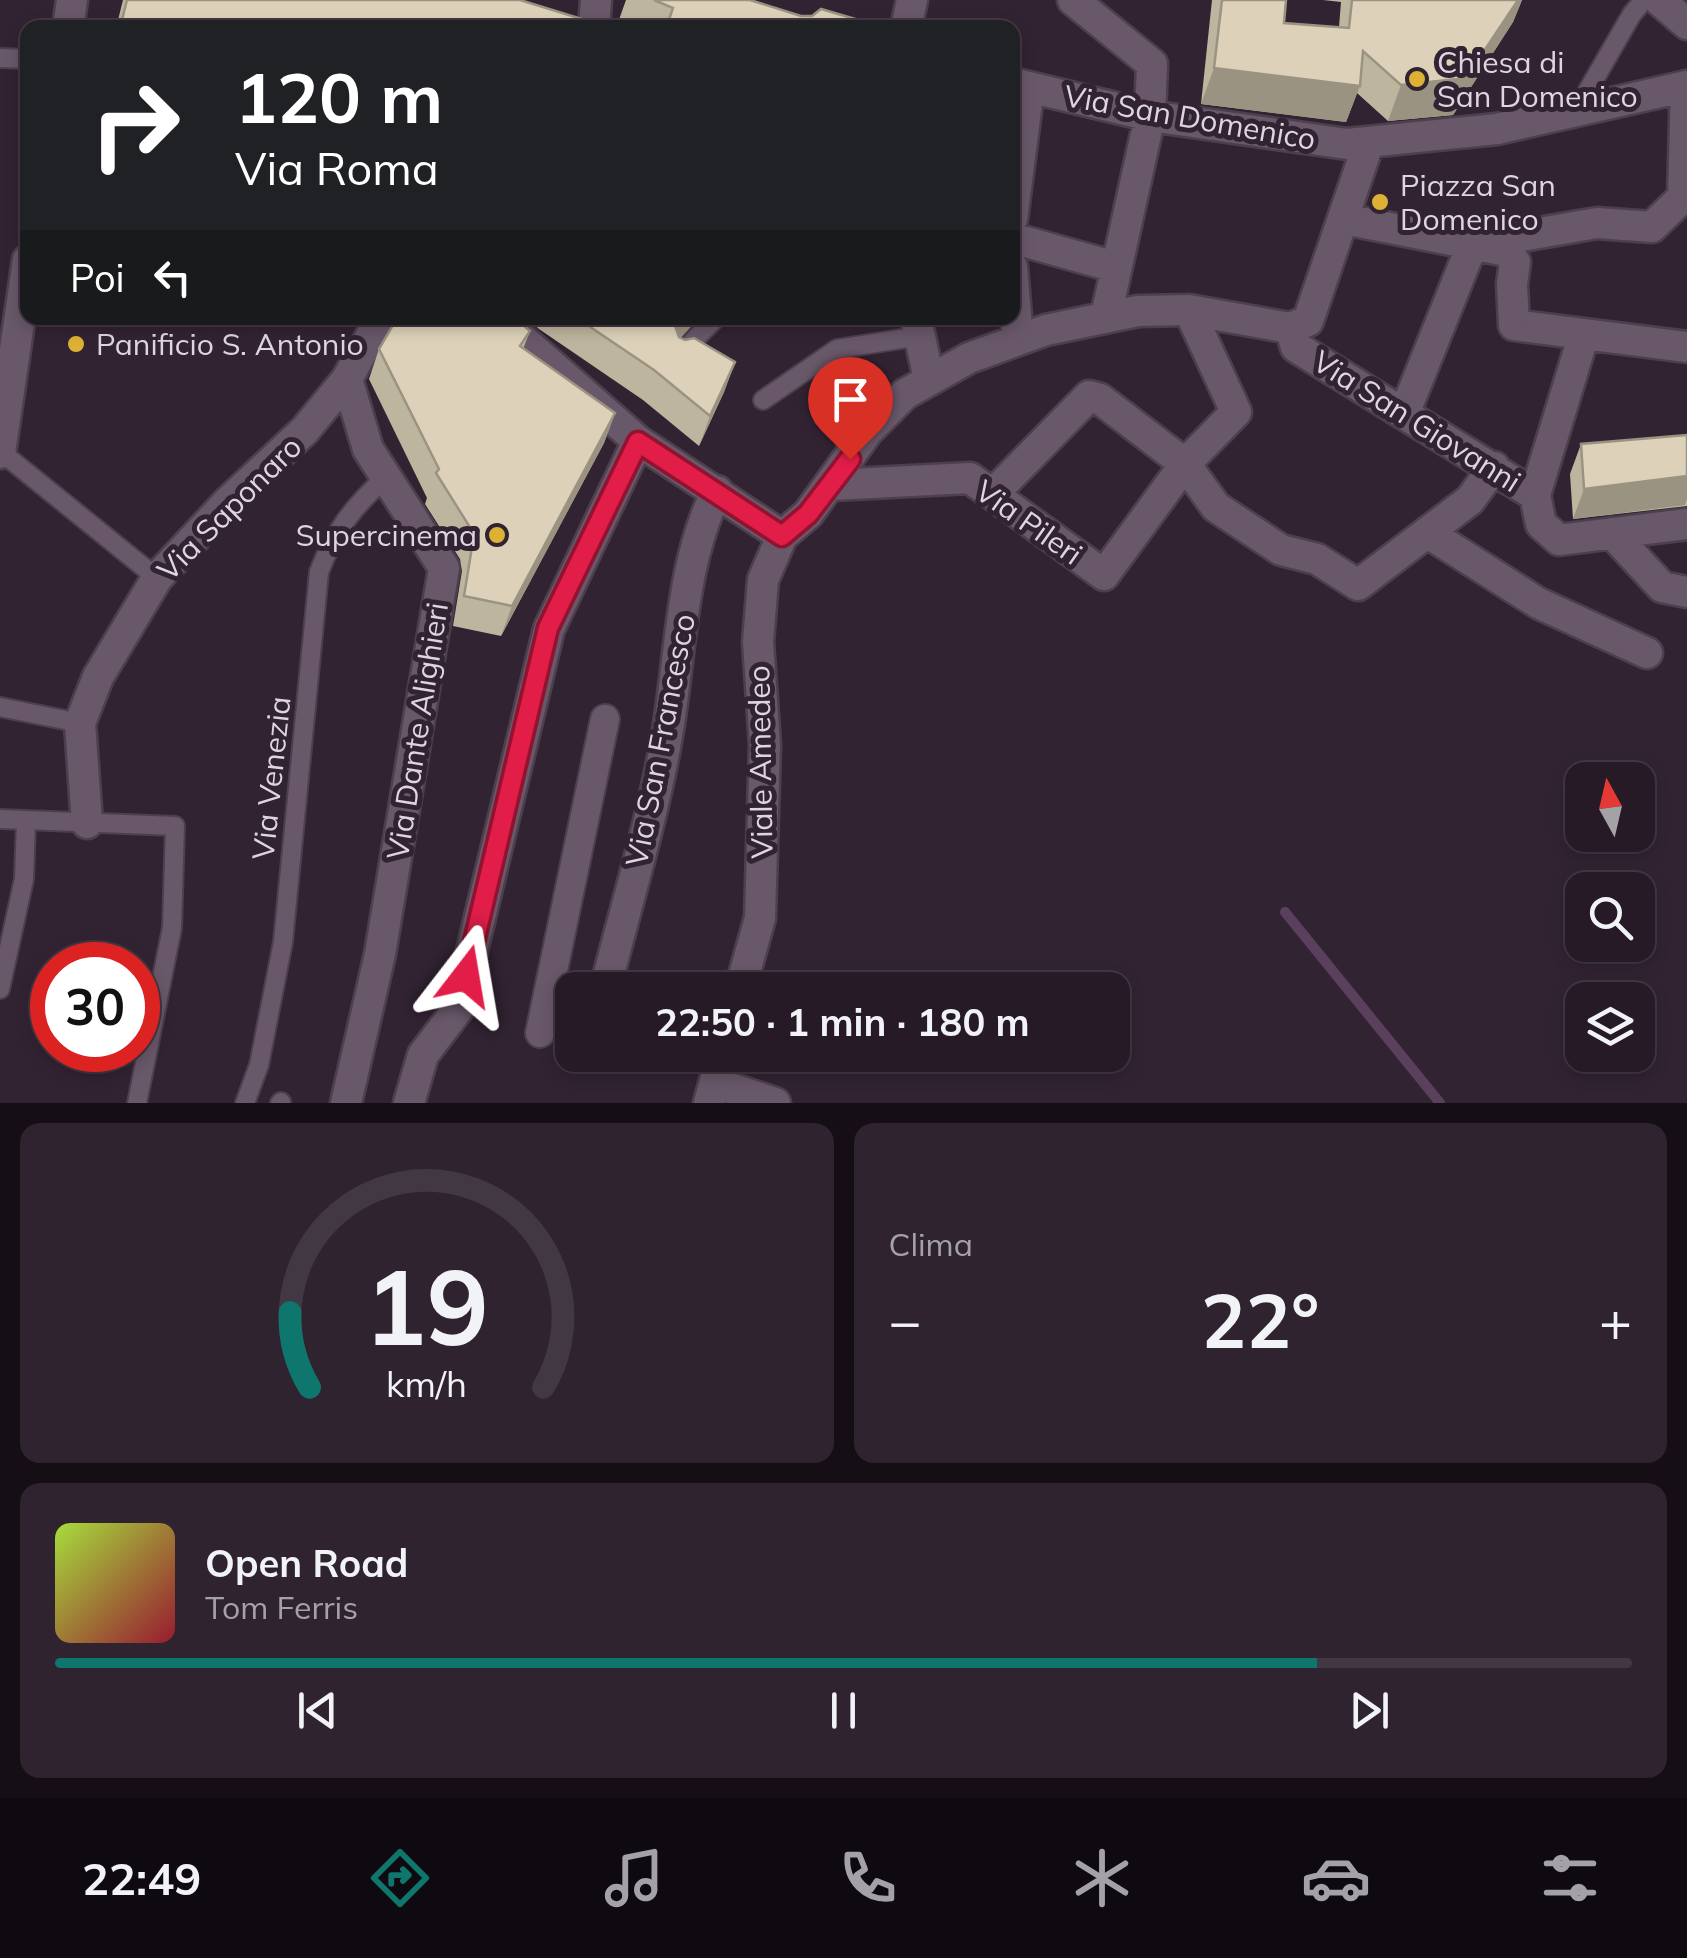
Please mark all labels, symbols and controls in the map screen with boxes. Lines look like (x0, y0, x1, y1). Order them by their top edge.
place label: Chiesa di San Domenico (1437, 43, 1638, 115)
text: 120 m (235, 53, 443, 141)
icon: right (70, 60, 200, 190)
marker: Chiesa di San Domenico (1406, 68, 1428, 90)
street label: Via San Domenico (1061, 76, 1319, 158)
text: Via Roma (235, 140, 439, 196)
place label: Piazza San Domenico (1400, 166, 1556, 238)
marker: Piazza San Domenico (1369, 191, 1391, 213)
icon: left (145, 250, 200, 305)
text: Poi (70, 254, 125, 302)
place label: Panificio S. Antonio (96, 325, 364, 363)
marker: Panificio S. Antonio (65, 333, 87, 355)
street label: Via San Giovanni (1306, 342, 1528, 500)
pin (808, 357, 893, 460)
icon: arrive (823, 372, 878, 427)
street label: Via Saponaro (149, 428, 309, 588)
street label: Via Pileri (968, 471, 1090, 573)
place label: Supercinema (296, 516, 477, 554)
marker: Supercinema (486, 524, 508, 546)
street label: Via Dante Alighieri (378, 600, 456, 862)
street label: Via San Francesco (617, 611, 703, 869)
street label: Viale Amedeo (739, 665, 781, 859)
street label: Via Venezia (244, 694, 298, 862)
north arrow (1565, 762, 1655, 852)
map controls (1565, 762, 1655, 1072)
button: search (1565, 872, 1655, 962)
position arrow (414, 924, 518, 1028)
speed limit sign: 30 (30, 942, 160, 1072)
button: layers (1565, 982, 1655, 1072)
text: 22:50 · 1 min · 180 m (655, 998, 1030, 1046)
text: Clima (889, 1224, 973, 1264)
text: 19 (364, 1240, 489, 1371)
text: 22° (1201, 1273, 1319, 1367)
text: − (889, 1286, 922, 1355)
text: + (1599, 1286, 1632, 1355)
text: km/h (386, 1361, 467, 1406)
text: Open Road (205, 1539, 408, 1587)
text: Tom Ferris (205, 1587, 358, 1627)
icon: previous (290, 1683, 345, 1738)
icon: pause (816, 1683, 871, 1738)
icon: next (1342, 1683, 1397, 1738)
icon: directions (365, 1843, 435, 1913)
icon: music (599, 1843, 669, 1913)
icon: phone (833, 1843, 903, 1913)
icon: climate (1067, 1843, 1137, 1913)
icon: car (1301, 1843, 1371, 1913)
icon: filters (1535, 1843, 1605, 1913)
text: 22:49 (82, 1850, 201, 1906)

